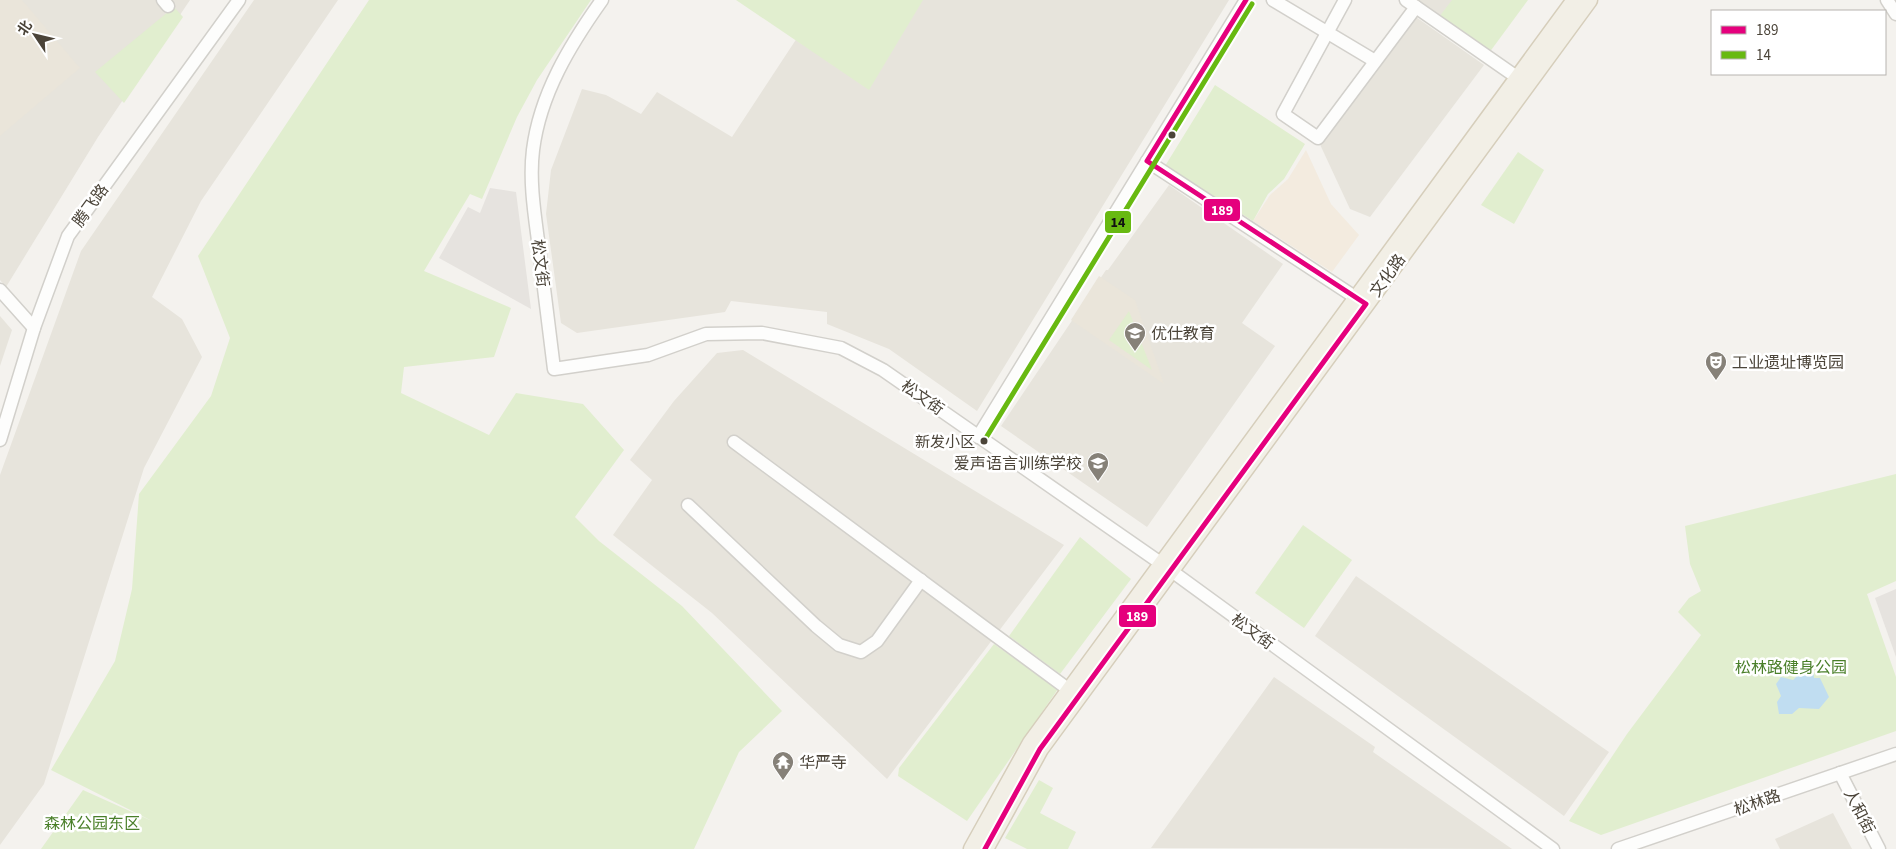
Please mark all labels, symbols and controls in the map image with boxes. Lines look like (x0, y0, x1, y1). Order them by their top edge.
north arrow (10, 10, 60, 60)
legend (1711, 10, 1886, 75)
text: 北 (13, 17, 37, 40)
text: 189 (1756, 20, 1778, 41)
text: 14 (1756, 45, 1771, 66)
unlabelled marker (1167, 130, 1177, 140)
street label: 腾飞路 (68, 180, 114, 231)
line badge: 189 (1203, 198, 1241, 222)
text: 189 (1211, 201, 1233, 221)
line badge: 14 (1104, 210, 1132, 234)
text: 14 (1111, 213, 1126, 233)
street label: 松文街 (526, 238, 554, 288)
street label: 文化路 (1365, 250, 1411, 301)
school or university icon: 优仕教育 (1123, 321, 1147, 352)
place label: 优仕教育 (1151, 323, 1215, 345)
theatre icon: 工业遗址博览园 (1704, 350, 1728, 381)
place label: 工业遗址博览园 (1732, 352, 1844, 374)
street label: 松文街 (896, 375, 948, 421)
place label: 新发小区 (915, 432, 975, 453)
marker: 新发小区 (979, 436, 989, 446)
school or university icon: 爱声语言训练学校 (1086, 451, 1110, 482)
place label: 爱声语言训练学校 (954, 453, 1082, 475)
line badge: 189 (1118, 604, 1157, 628)
text: 189 (1126, 607, 1148, 627)
street label: 松文街 (1227, 609, 1278, 655)
park label: 松林路健身公园 (1735, 657, 1847, 679)
temple icon: 华严寺 (771, 750, 795, 781)
place label: 华严寺 (799, 752, 847, 774)
street label: 松林路 (1731, 785, 1784, 821)
street label: 人和街 (1838, 785, 1880, 838)
park label: 森林公园东区 (44, 813, 140, 835)

